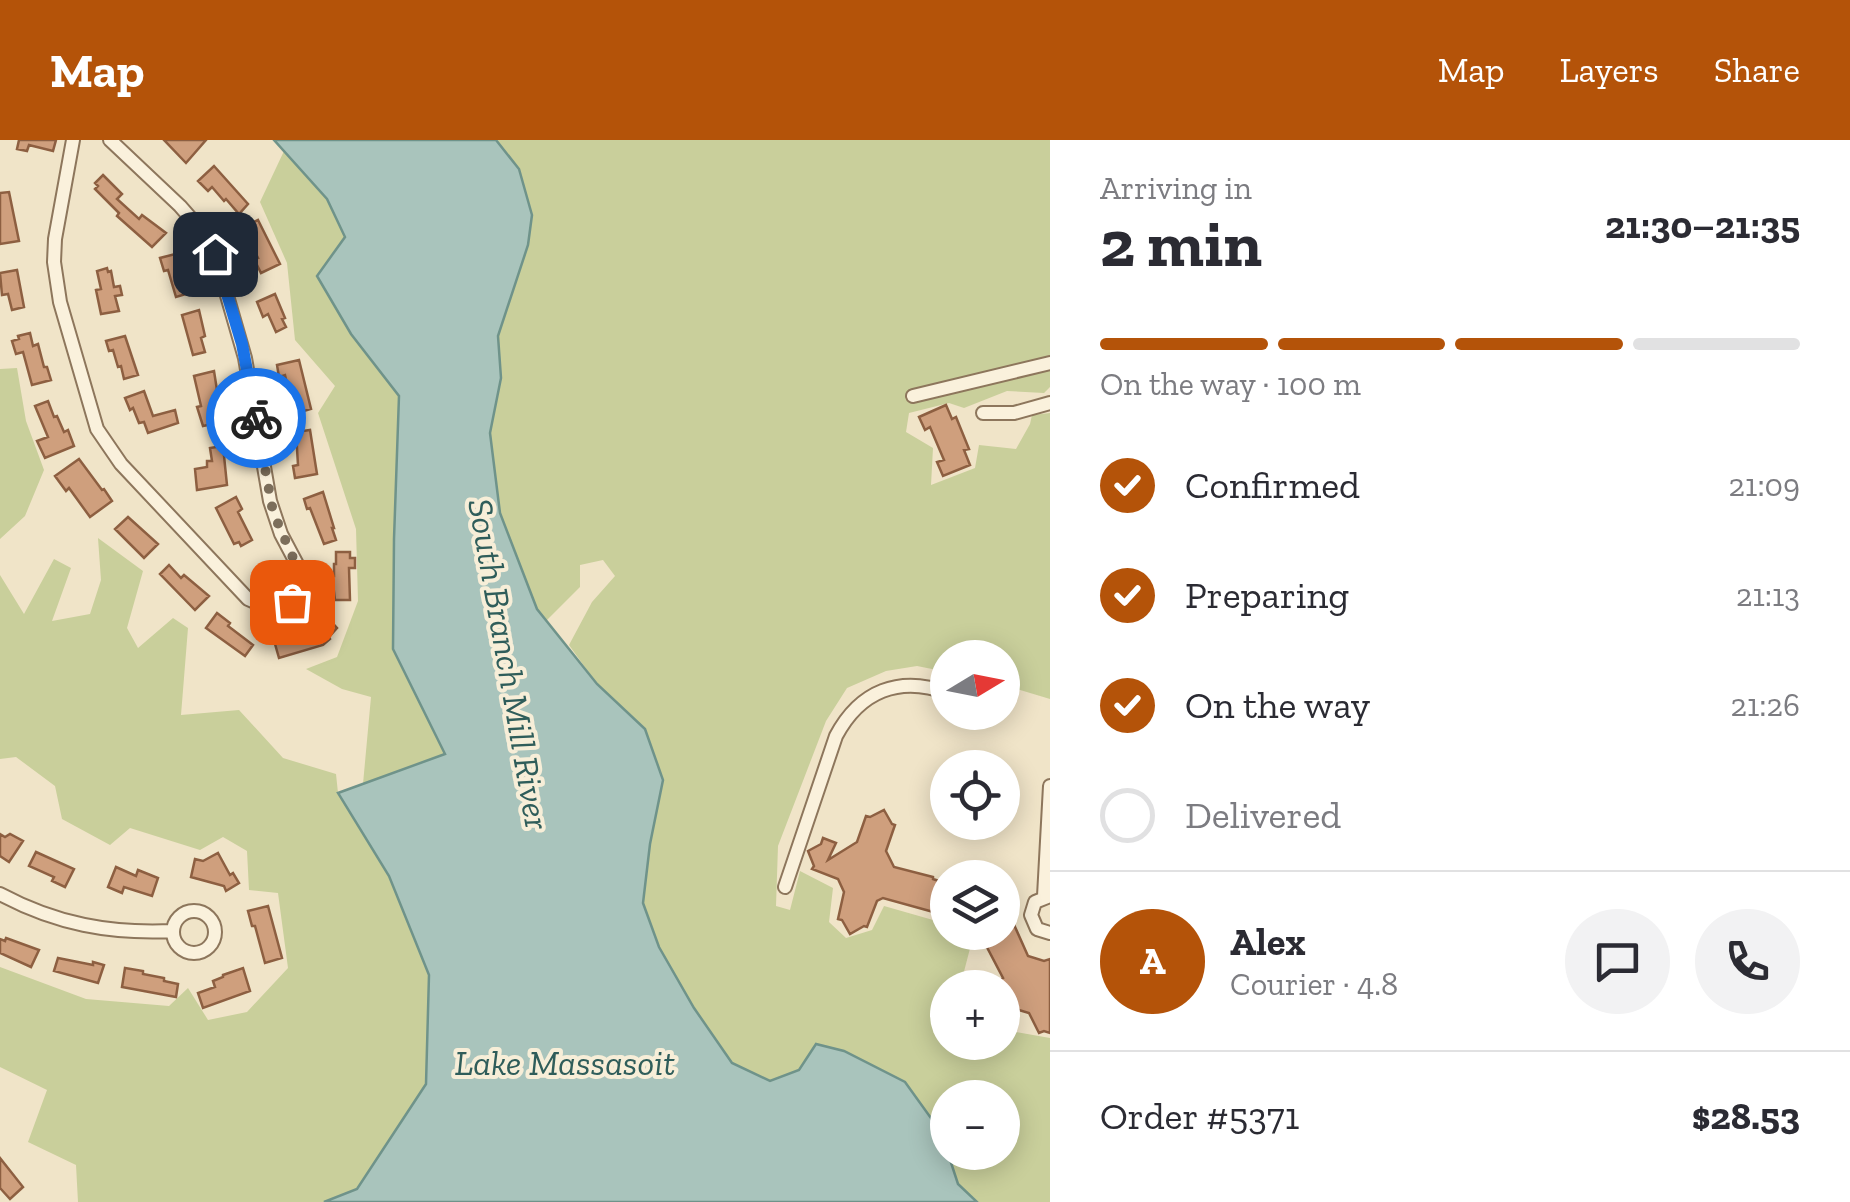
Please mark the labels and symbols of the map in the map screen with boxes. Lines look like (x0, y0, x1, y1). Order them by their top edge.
pin (173, 212, 258, 297)
courier (206, 368, 306, 468)
water label: South Branch Mill River (459, 495, 559, 834)
pin (250, 560, 335, 645)
north arrow (930, 640, 1020, 730)
water label: Lake Massasoit (455, 1042, 675, 1084)

